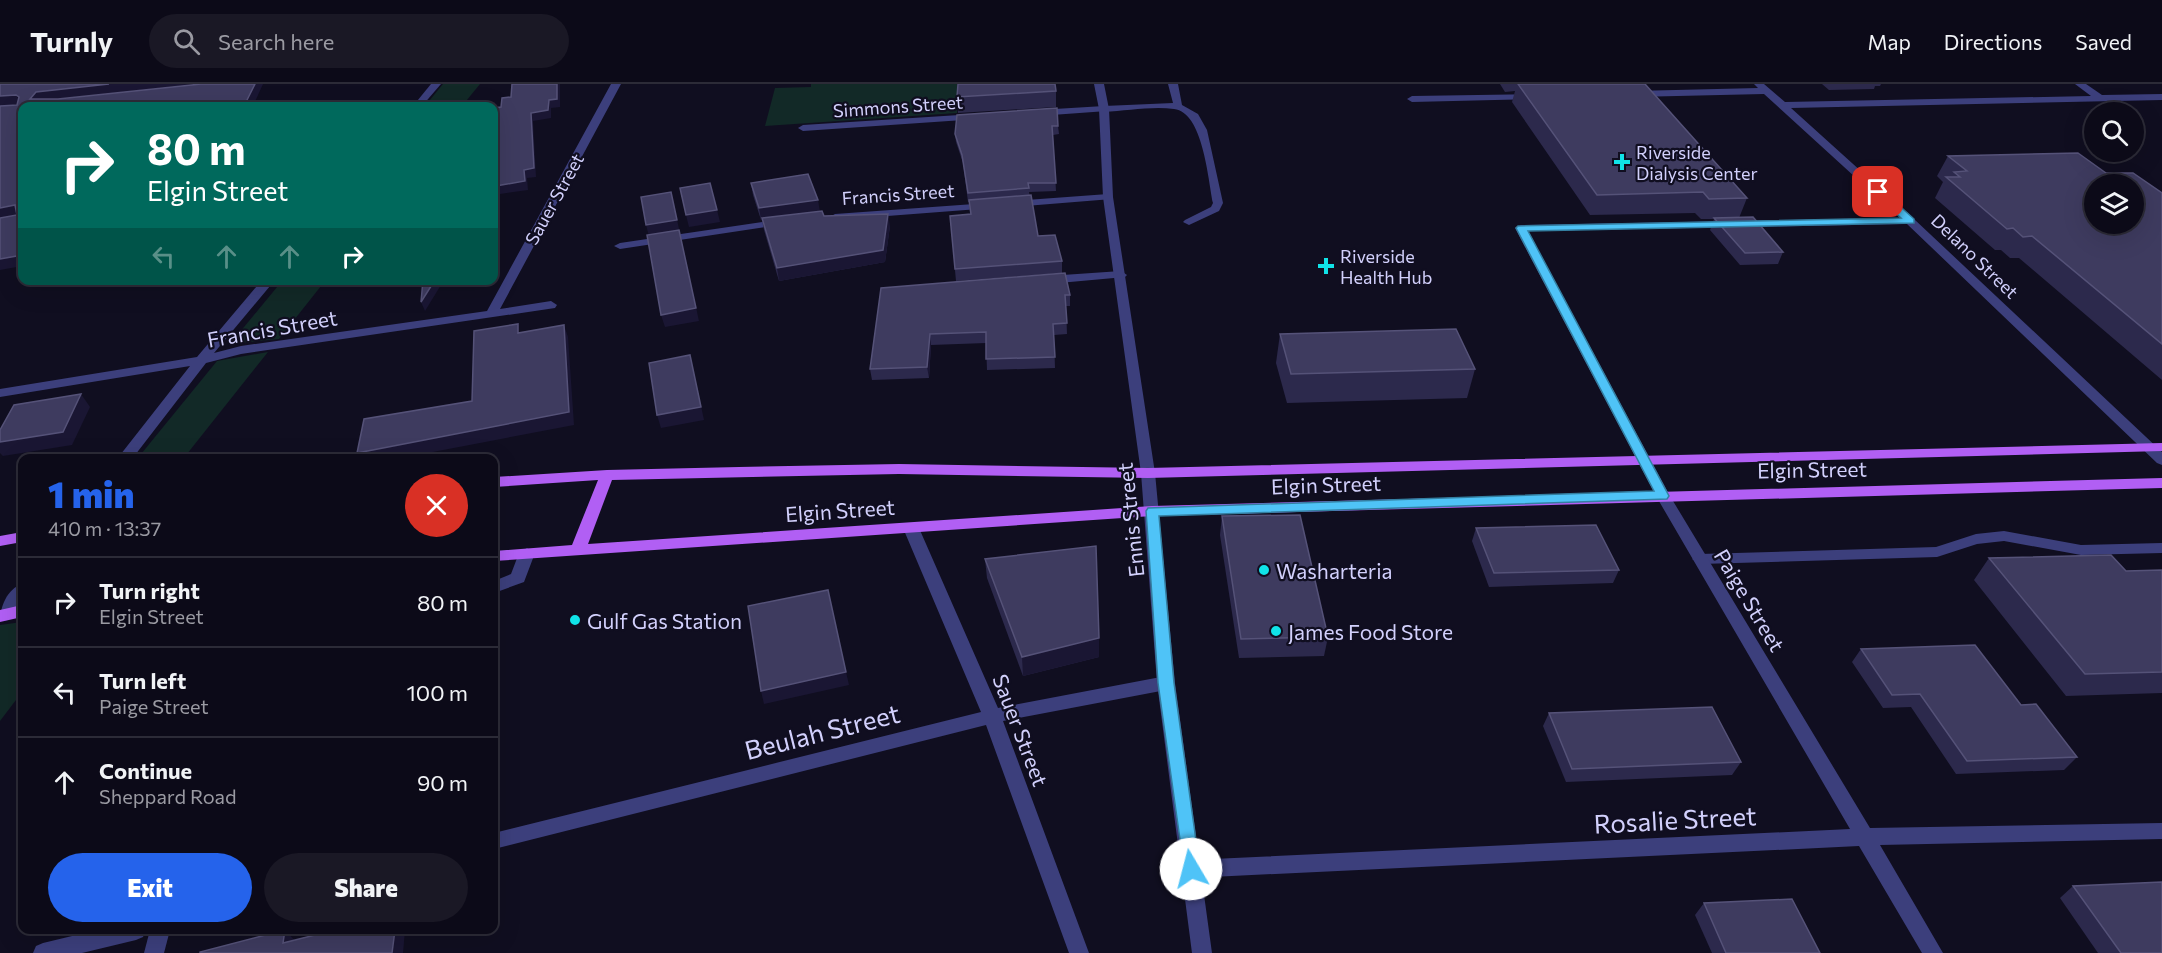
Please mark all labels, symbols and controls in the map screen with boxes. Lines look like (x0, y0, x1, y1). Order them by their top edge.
search box (149, 14, 569, 68)
text: Turnly (30, 24, 113, 58)
icon: search (170, 25, 203, 58)
text: Search here (218, 28, 334, 55)
text: Map (1868, 29, 1911, 54)
text: Directions (1944, 29, 2042, 54)
text: Saved (2075, 29, 2132, 54)
street label: Simmons Street (832, 90, 964, 122)
map controls (2084, 102, 2144, 234)
button: search (2084, 102, 2144, 162)
text: 80 m (147, 122, 246, 174)
icon: right (48, 126, 126, 204)
place label: Riverside Dialysis Center (1636, 141, 1758, 184)
street label: Sauer Street (520, 149, 588, 249)
marker: Riverside Dialysis Center (1613, 153, 1631, 171)
pin (1852, 166, 1903, 217)
text: Elgin Street (147, 174, 288, 207)
button: layers (2084, 174, 2144, 234)
icon: arrive (1861, 175, 1894, 208)
street label: Francis Street (841, 179, 955, 209)
street label: Delano Street (1927, 209, 2023, 303)
icon: left (147, 240, 180, 273)
icon: ahead (210, 240, 243, 273)
icon: ahead (273, 240, 306, 273)
icon: right (336, 240, 369, 273)
place label: Riverside Health Hub (1340, 245, 1432, 288)
marker: Riverside Health Hub (1317, 257, 1335, 275)
street label: Francis Street (205, 304, 339, 352)
street label: Elgin Street (1757, 456, 1867, 482)
street label: Ennis Street (1112, 462, 1148, 578)
street label: Elgin Street (1271, 470, 1381, 498)
text: 1 min (48, 471, 134, 515)
button: close (405, 474, 468, 537)
street label: Elgin Street (784, 494, 896, 526)
text: 410 m · 13:37 (48, 516, 161, 540)
street label: Paige Street (1710, 544, 1790, 656)
place label: Washarteria (1276, 558, 1393, 583)
marker: Washarteria (1257, 563, 1271, 577)
text: Turn right (99, 577, 200, 604)
icon: right (48, 586, 81, 619)
text: 80 m (417, 589, 468, 616)
text: Elgin Street (99, 604, 204, 628)
place label: Gulf Gas Station (587, 608, 742, 633)
marker: Gulf Gas Station (568, 613, 582, 627)
place label: James Food Store (1288, 619, 1453, 644)
marker: James Food Store (1269, 624, 1283, 638)
text: Turn left (99, 667, 186, 694)
street label: Sauer Street (988, 670, 1054, 790)
icon: left (48, 676, 81, 709)
text: 100 m (406, 679, 468, 706)
text: Paige Street (99, 694, 209, 718)
street label: Beulah Street (741, 697, 903, 765)
text: Continue (99, 757, 192, 784)
icon: ahead (48, 766, 81, 799)
text: 90 m (417, 769, 468, 796)
text: Sheppard Road (99, 784, 237, 808)
street label: Rosalie Street (1593, 799, 1757, 839)
position arrow (1159, 837, 1223, 901)
button: Exit (48, 853, 252, 922)
button: Share (264, 853, 468, 922)

